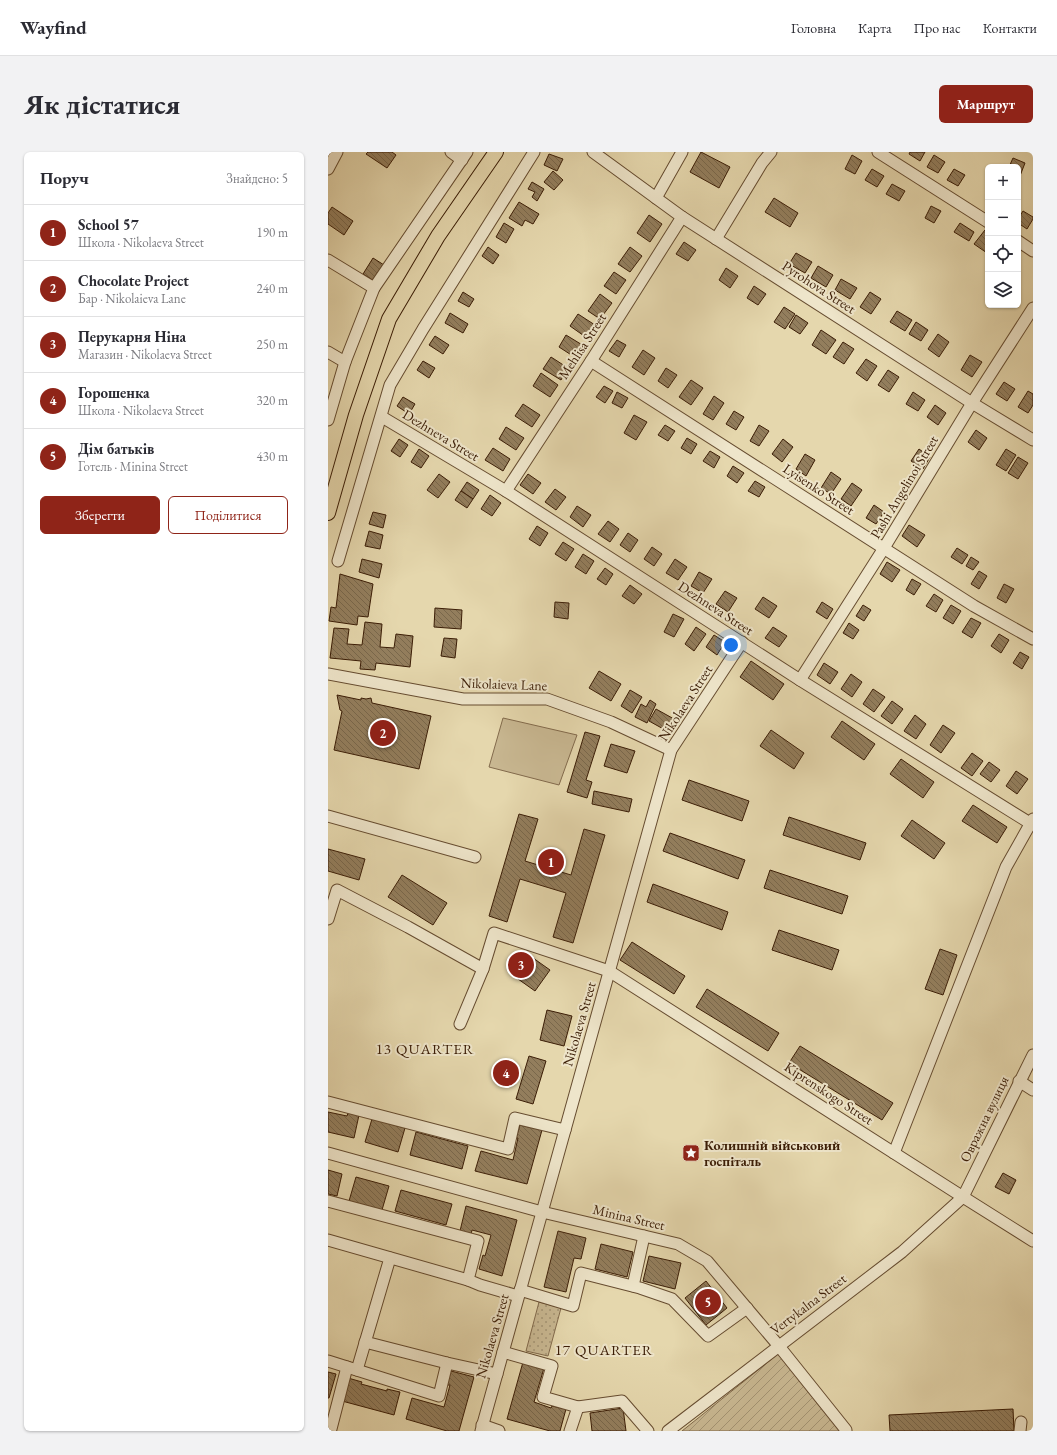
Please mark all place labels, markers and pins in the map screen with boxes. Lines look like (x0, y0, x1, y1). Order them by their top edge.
pin: 2 (370, 718, 396, 748)
pin: 1 (538, 847, 564, 877)
pin: 3 (508, 950, 534, 980)
pin: 4 (493, 1058, 519, 1088)
place label: Колишній військовий госпіталь (704, 1136, 840, 1170)
place icon: Колишній військовий госпіталь (681, 1143, 701, 1163)
pin: 5 (695, 1287, 721, 1317)

